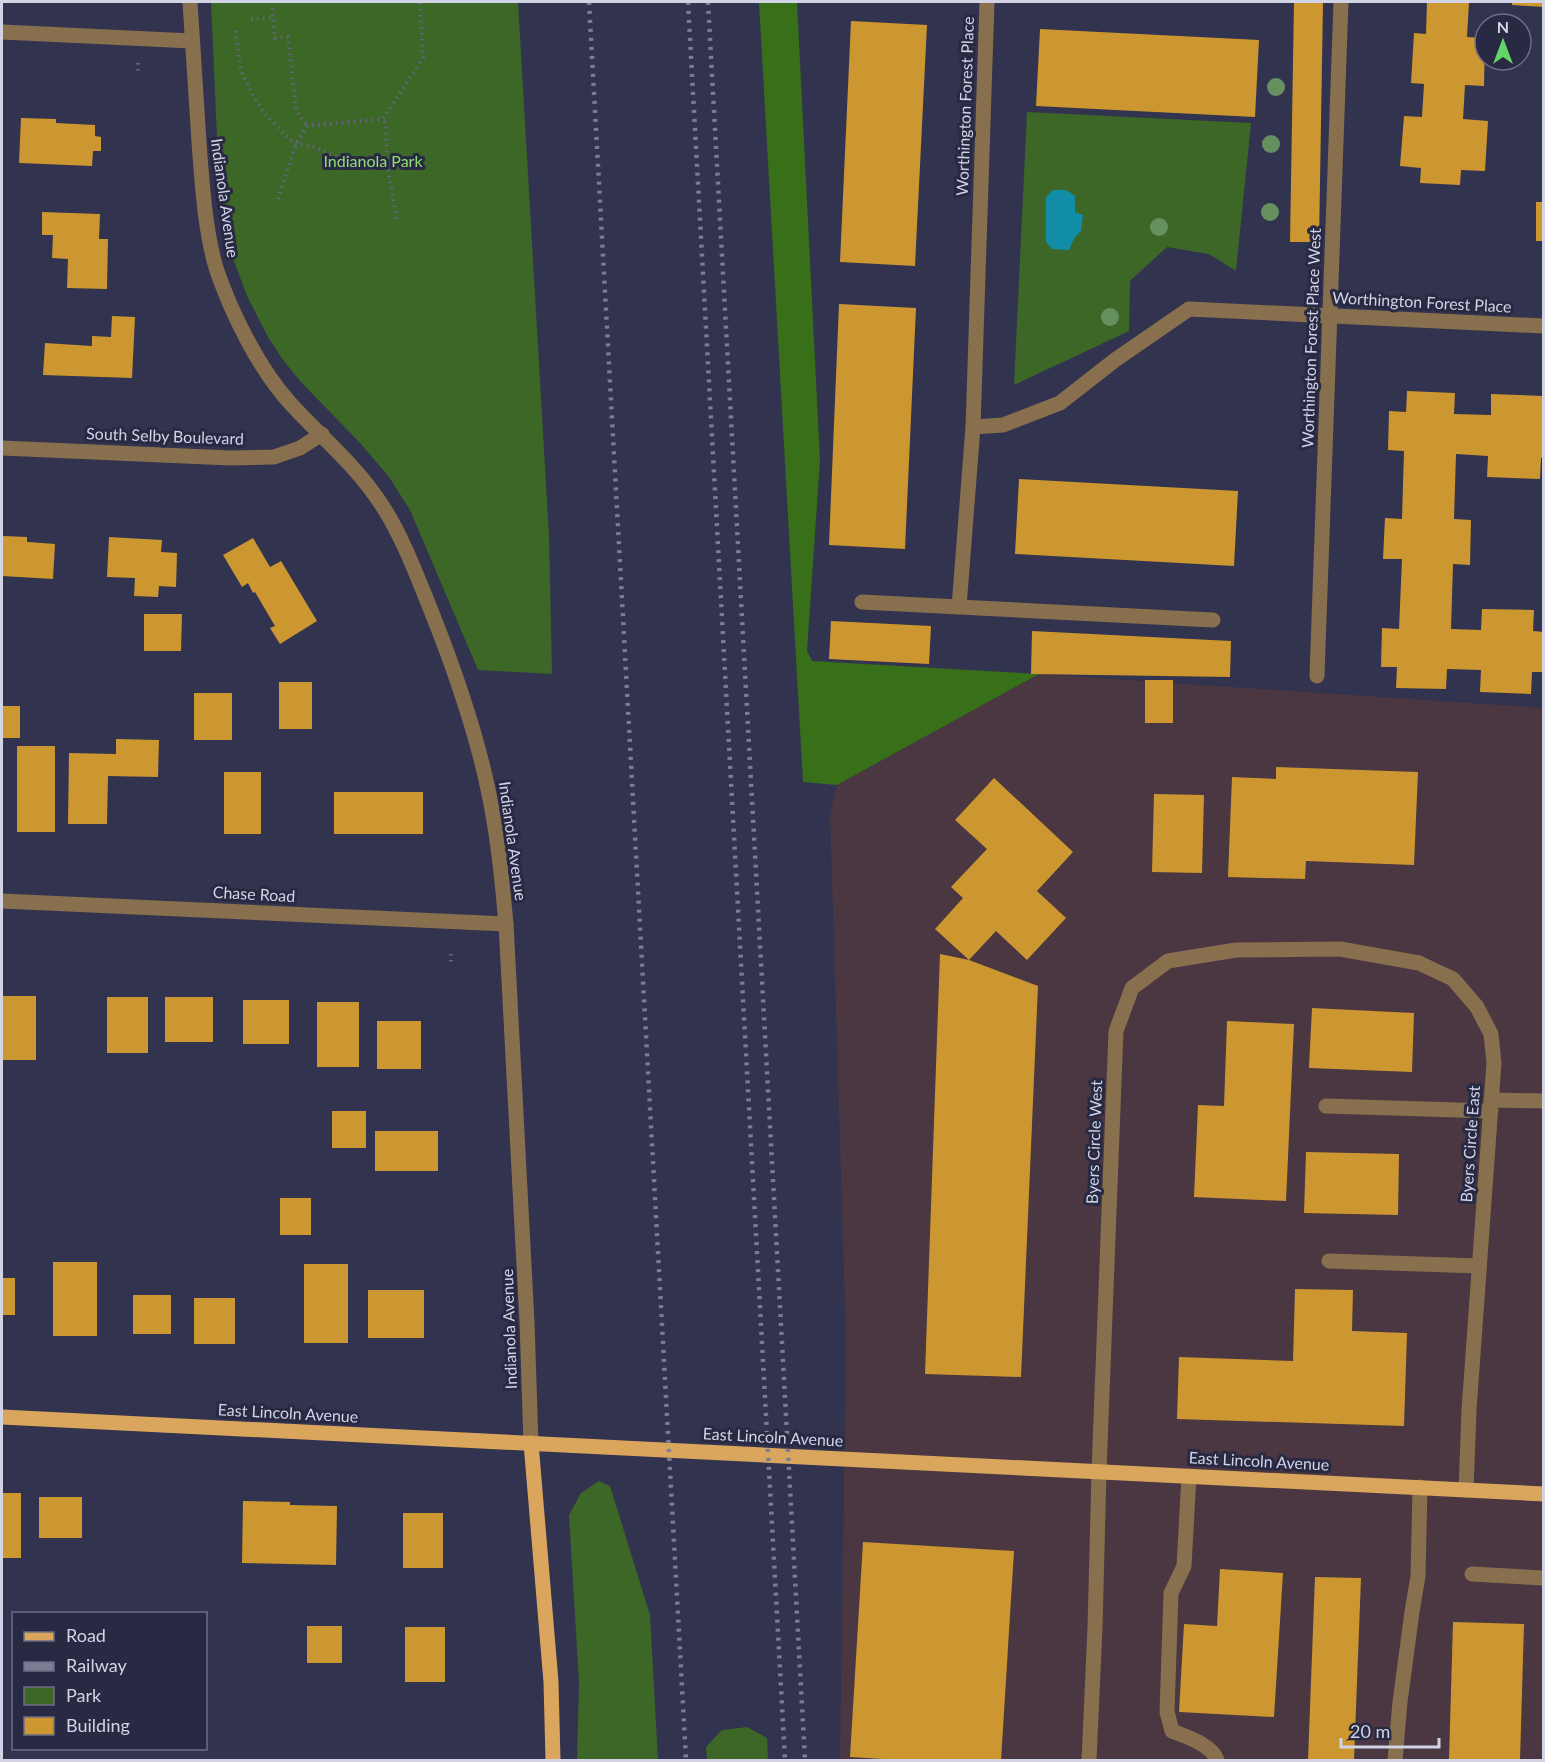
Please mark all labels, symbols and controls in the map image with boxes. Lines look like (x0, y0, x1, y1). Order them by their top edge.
north arrow (1473, 12, 1533, 72)
street label: Worthington Forest Place (952, 16, 977, 196)
text: N (1497, 17, 1509, 36)
street label: Indianola Avenue (208, 137, 243, 259)
park label: Indianola Park (323, 151, 423, 170)
street label: Worthington Forest Place West (1297, 227, 1324, 448)
street label: Worthington Forest Place (1332, 287, 1512, 316)
street label: South Selby Boulevard (86, 423, 244, 448)
street label: Indianola Avenue (496, 780, 531, 902)
street label: Chase Road (212, 882, 296, 905)
street label: Byers Circle West (1082, 1079, 1105, 1204)
street label: Byers Circle East (1456, 1085, 1483, 1203)
street label: Indianola Avenue (497, 1269, 520, 1389)
street label: East Lincoln Avenue (217, 1399, 359, 1426)
street label: East Lincoln Avenue (702, 1423, 844, 1450)
street label: East Lincoln Avenue (1188, 1447, 1330, 1474)
legend (12, 1612, 207, 1750)
text: Road (66, 1624, 106, 1646)
text: Railway (66, 1654, 127, 1676)
text: Park (66, 1684, 102, 1706)
scale bar (1341, 1711, 1438, 1749)
text: Building (66, 1714, 130, 1736)
text: 20 m (1350, 1720, 1390, 1742)

